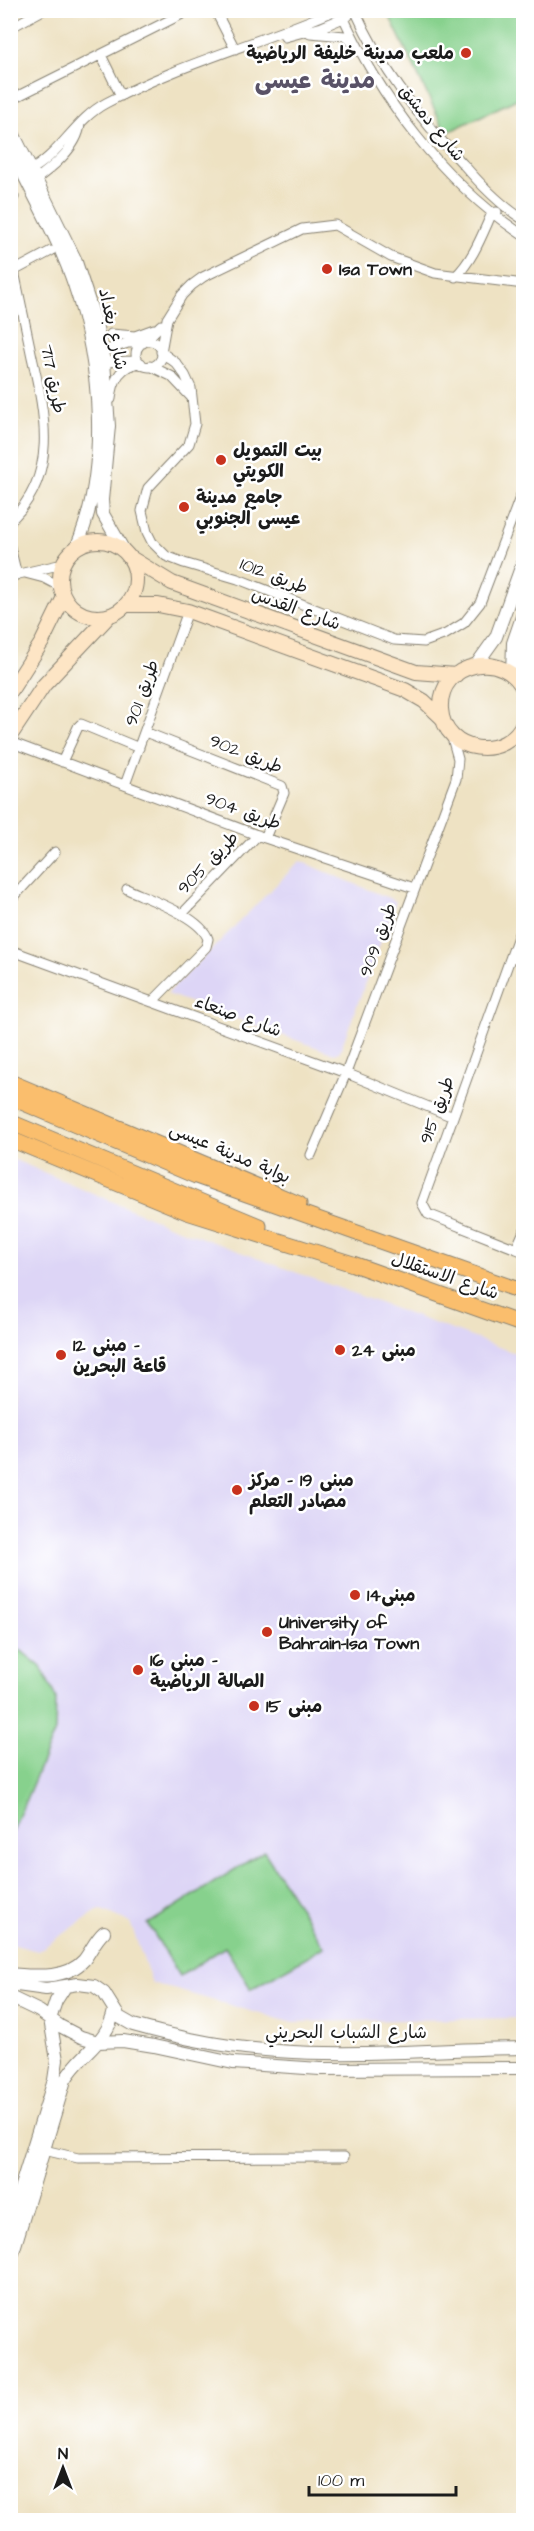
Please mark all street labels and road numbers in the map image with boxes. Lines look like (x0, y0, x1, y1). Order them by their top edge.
street label: شارع دمشق (393, 79, 471, 167)
street label: شارع بغداد (92, 286, 134, 372)
street label: طريق 717 (34, 343, 72, 415)
street label: طريق 1012 (236, 552, 312, 600)
street label: شارع القدس (248, 581, 344, 637)
street label: طريق 901 (118, 656, 166, 730)
street label: طريق 902 (206, 728, 286, 780)
street label: طريق 904 (202, 786, 284, 836)
street label: طريق 905 (171, 826, 245, 900)
street label: طريق 909 (353, 900, 403, 980)
street label: شارع صنعاء (191, 989, 285, 1043)
street label: طريق 915 (413, 1073, 461, 1147)
street label: بوابة مدينة عيسى (166, 1116, 294, 1190)
street label: شارع الاستقلال (388, 1246, 502, 1306)
street label: شارع الشباب البحريني (265, 2020, 427, 2048)

